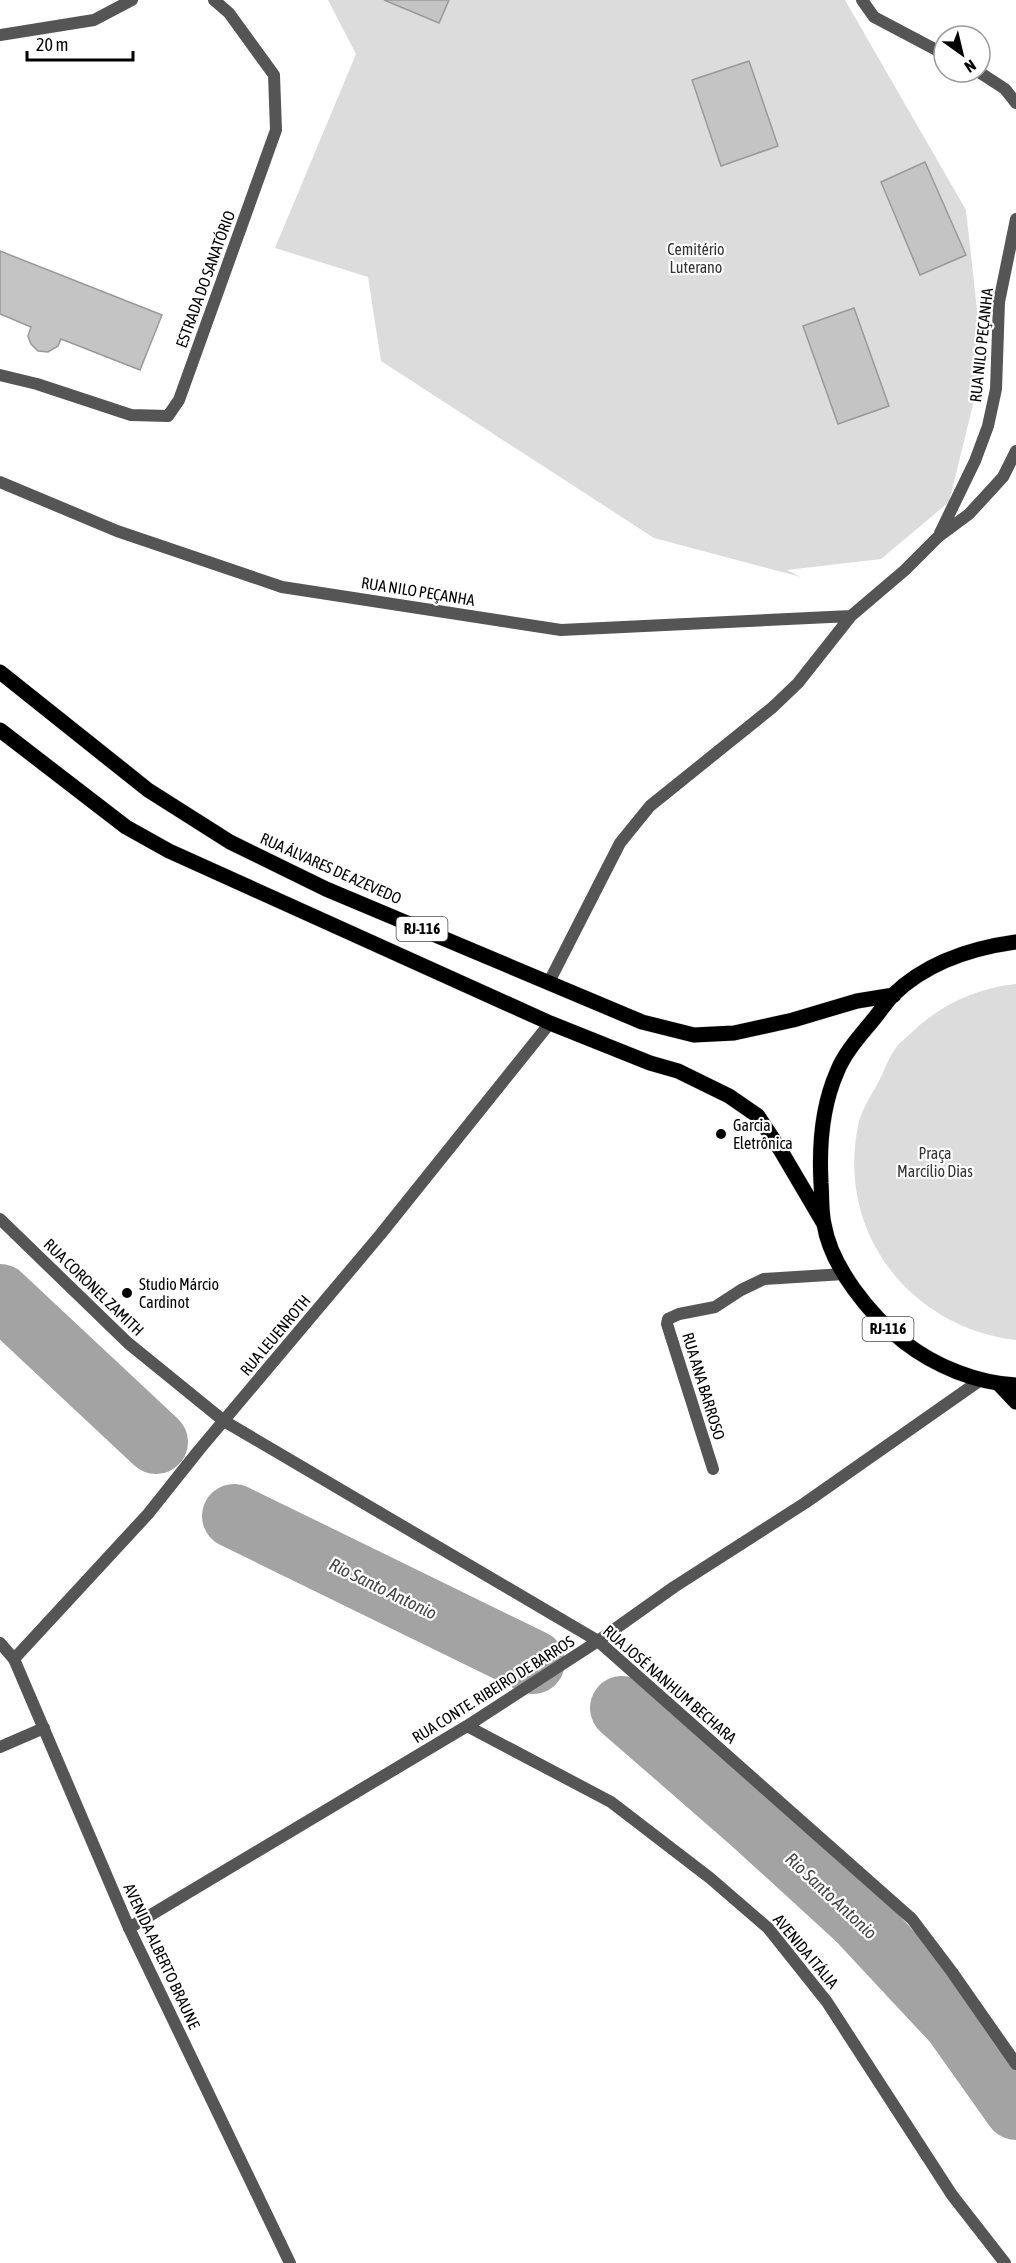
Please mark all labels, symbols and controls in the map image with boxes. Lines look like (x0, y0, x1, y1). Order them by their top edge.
scale bar (27, 24, 134, 62)
north arrow (932, 24, 992, 84)
text: 20 m (36, 34, 68, 55)
text: N (961, 56, 979, 77)
street label: ESTRADA DO SANATÓRIO (172, 208, 238, 350)
park label: Cemitério Luterano (667, 240, 725, 276)
street label: RUA NILO PEÇANHA (966, 287, 997, 403)
street label: RUA NILO PEÇANHA (360, 573, 476, 610)
street label: RUA ÁLVARES DE AZEVEDO (258, 829, 404, 907)
road number: RJ-116 (396, 917, 448, 941)
place label: Garcia Eletrônica (733, 1116, 793, 1152)
marker: Garcia Eletrônica (714, 1127, 728, 1141)
park label: Praça Marcílio Dias (897, 1144, 973, 1180)
street label: RUA CORONEL ZAMITH (40, 1235, 148, 1339)
place label: Studio Márcio Cardinot (139, 1275, 219, 1311)
marker: Studio Márcio Cardinot (120, 1286, 134, 1300)
street label: RUA LEUENROTH (236, 1291, 314, 1379)
road number: RJ-116 (862, 1317, 914, 1341)
street label: RUA ANA BARROSO (679, 1330, 729, 1442)
water label: Rio Santo Antonio (326, 1553, 440, 1624)
street label: RUA JOSÉ NANHUM BECHARA (600, 1621, 740, 1747)
street label: RUA CONTE. RIBEIRO DE BARROS (409, 1632, 577, 1746)
water label: Rio Santo Antonio (781, 1848, 881, 1943)
street label: AVENIDA ALBERTO BRAUNE (120, 1880, 204, 2032)
street label: AVENIDA ITÁLIA (770, 1910, 842, 1992)

